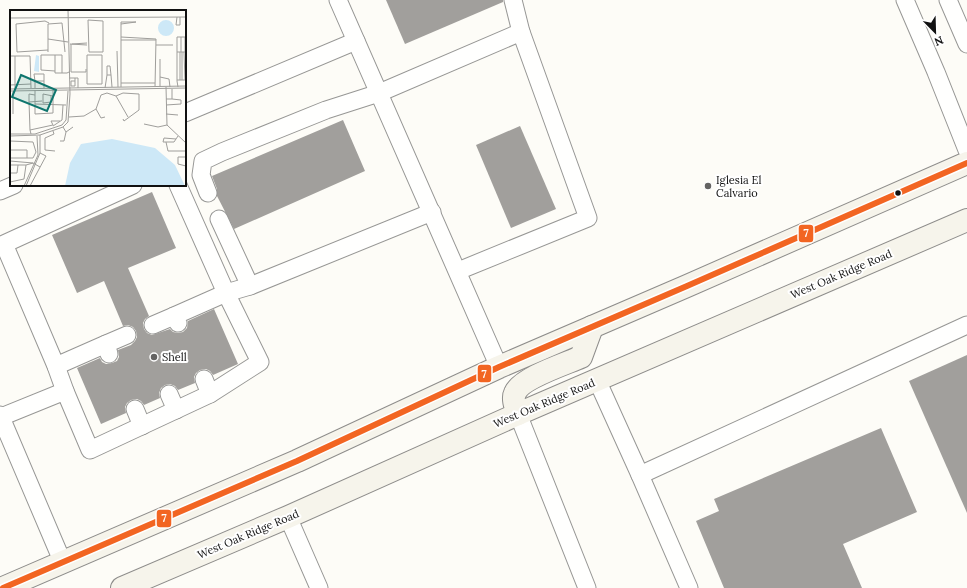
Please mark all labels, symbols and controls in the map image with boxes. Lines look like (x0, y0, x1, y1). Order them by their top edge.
inset map (10, 10, 186, 186)
north arrow (915, 12, 955, 52)
text: N (932, 33, 946, 50)
place label: Iglesia El Calvario (716, 173, 761, 200)
marker: Iglesia El Calvario (703, 181, 713, 191)
unlabelled marker (893, 188, 903, 198)
line badge: 7 (798, 224, 814, 243)
text: 7 (803, 226, 809, 240)
street label: West Oak Ridge Road (788, 246, 894, 302)
place label: Shell (162, 350, 187, 364)
marker: Shell (149, 352, 159, 362)
line badge: 7 (477, 364, 492, 383)
text: 7 (481, 367, 487, 381)
street label: West Oak Ridge Road (491, 375, 597, 431)
street label: West Oak Ridge Road (195, 506, 301, 562)
line badge: 7 (156, 509, 172, 528)
text: 7 (161, 511, 167, 525)

